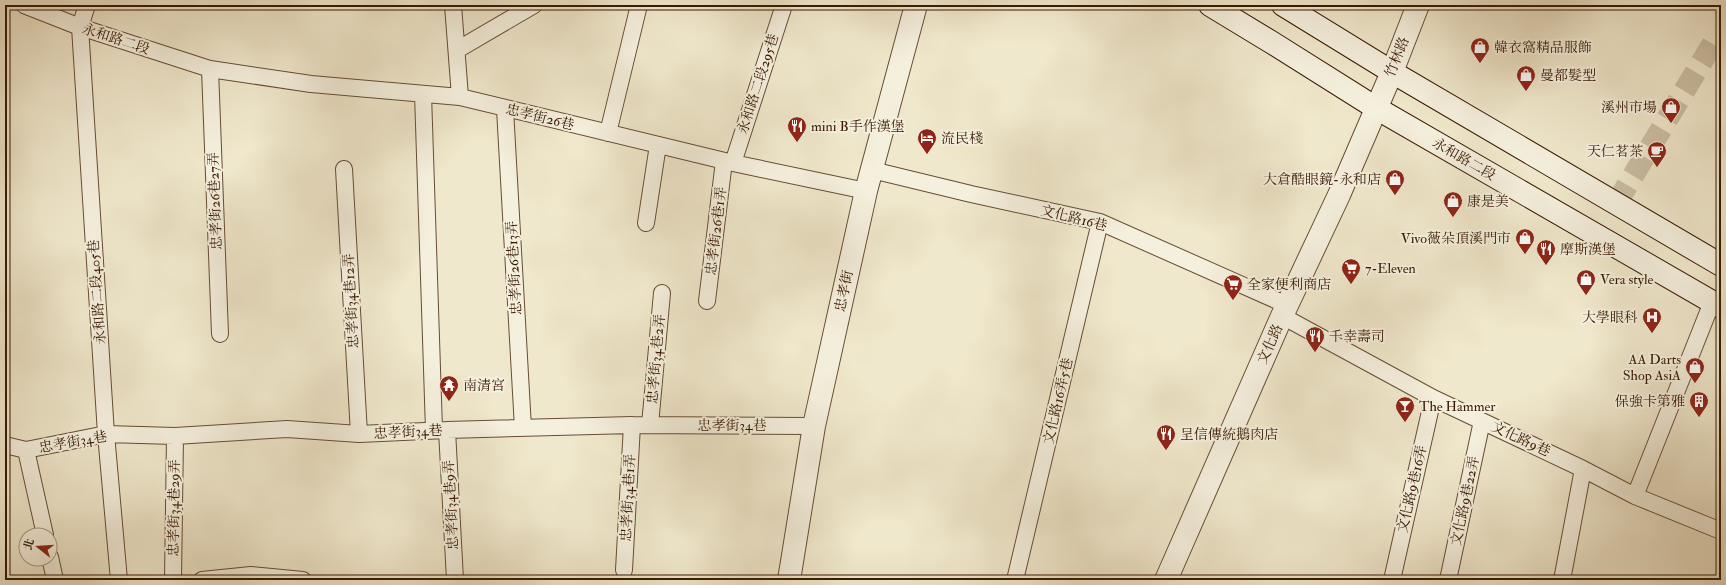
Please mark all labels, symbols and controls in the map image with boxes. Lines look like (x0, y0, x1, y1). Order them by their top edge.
street label: 永和路二段 (80, 20, 152, 58)
street label: 永和路二段295巷 (734, 32, 782, 136)
street label: 竹林路 (1381, 34, 1413, 80)
shop icon: 韓衣窩精品服飾 (1469, 36, 1491, 64)
place label: 韓衣窩精品服飾 (1494, 39, 1592, 56)
shop icon: 曼都髮型 (1515, 64, 1537, 92)
place label: 曼都髮型 (1540, 67, 1596, 84)
shop icon: 溪州市場 (1660, 96, 1682, 124)
place label: 溪州市場 (1601, 99, 1657, 116)
street label: 忠孝街26巷 (504, 100, 576, 134)
restaurant icon: mini B手作漢堡 (786, 115, 808, 143)
place label: mini B手作漢堡 (811, 118, 905, 135)
hotel icon: 流民棧 (916, 127, 938, 155)
place label: 流民棧 (941, 130, 983, 147)
street label: 永和路二段 (1429, 134, 1499, 184)
cafe icon: 天仁茗茶 (1646, 140, 1668, 168)
place label: 天仁茗茶 (1587, 143, 1643, 160)
street label: 忠孝街26巷27弄 (205, 152, 225, 250)
shop icon: 大倉酷眼鏡-永和店 (1384, 168, 1406, 196)
place label: 大倉酷眼鏡-永和店 (1263, 171, 1381, 188)
street label: 忠孝街26巷1弄 (702, 186, 730, 276)
shop icon: 康是美 (1442, 190, 1464, 218)
place label: 康是美 (1467, 193, 1509, 210)
street label: 文化路16巷 (1039, 202, 1109, 234)
street label: 忠孝街26巷13弄 (503, 220, 525, 316)
shop icon: Vivo薇朵頂溪門市 (1514, 227, 1536, 255)
place label: Vivo薇朵頂溪門市 (1401, 230, 1511, 247)
restaurant icon: 摩斯漢堡 (1535, 238, 1557, 266)
street label: 永和路二段405巷 (85, 239, 109, 345)
place label: 摩斯漢堡 (1560, 241, 1616, 258)
street label: 忠孝街34巷12弄 (340, 253, 362, 349)
supermarket icon: 7-Eleven (1340, 257, 1362, 285)
place label: 7-Eleven (1365, 260, 1416, 277)
shop icon: Vera style (1575, 268, 1597, 296)
street label: 忠孝街 (831, 269, 857, 313)
place label: Vera style (1600, 271, 1653, 289)
supermarket icon: 全家便利商店 (1222, 273, 1244, 301)
place label: 全家便利商店 (1247, 276, 1331, 293)
hospital icon: 大學眼科 (1641, 306, 1663, 334)
place label: 大學眼科 (1582, 309, 1638, 326)
street label: 忠孝街34巷2弄 (644, 313, 668, 405)
street label: 文化路 (1254, 321, 1286, 367)
restaurant icon: 千幸壽司 (1304, 325, 1326, 353)
place label: 千幸壽司 (1329, 328, 1385, 345)
place label: AA Darts Shop AsiA (1623, 351, 1681, 385)
street label: 文化路16弄5巷 (1040, 356, 1076, 446)
shop icon: AA Darts Shop AsiA (1684, 356, 1706, 384)
temple icon: 南清宮 (438, 374, 460, 402)
place label: 南清宮 (463, 377, 505, 394)
building icon: 保強卡第雅 (1688, 390, 1710, 418)
place label: 保強卡第雅 (1615, 393, 1685, 410)
bar icon: The Hammer (1394, 395, 1416, 423)
place label: The Hammer (1419, 398, 1496, 415)
street label: 忠孝街34巷 (698, 417, 766, 434)
street label: 文化路9巷 (1489, 418, 1553, 460)
street label: 忠孝街34巷 (373, 422, 443, 442)
restaurant icon: 呈信傳統鵝肉店 (1155, 423, 1177, 451)
place label: 呈信傳統鵝肉店 (1180, 426, 1278, 443)
street label: 忠孝街34巷 (38, 428, 108, 456)
street label: 文化路9巷16弄 (1394, 444, 1430, 534)
street label: 忠孝街34巷1弄 (617, 454, 639, 542)
street label: 文化路9巷22弄 (1447, 455, 1483, 547)
street label: 忠孝街34巷29弄 (165, 459, 183, 557)
street label: 忠孝街34巷9弄 (440, 460, 462, 550)
north arrow (18, 527, 58, 567)
text: 北 (21, 537, 37, 551)

